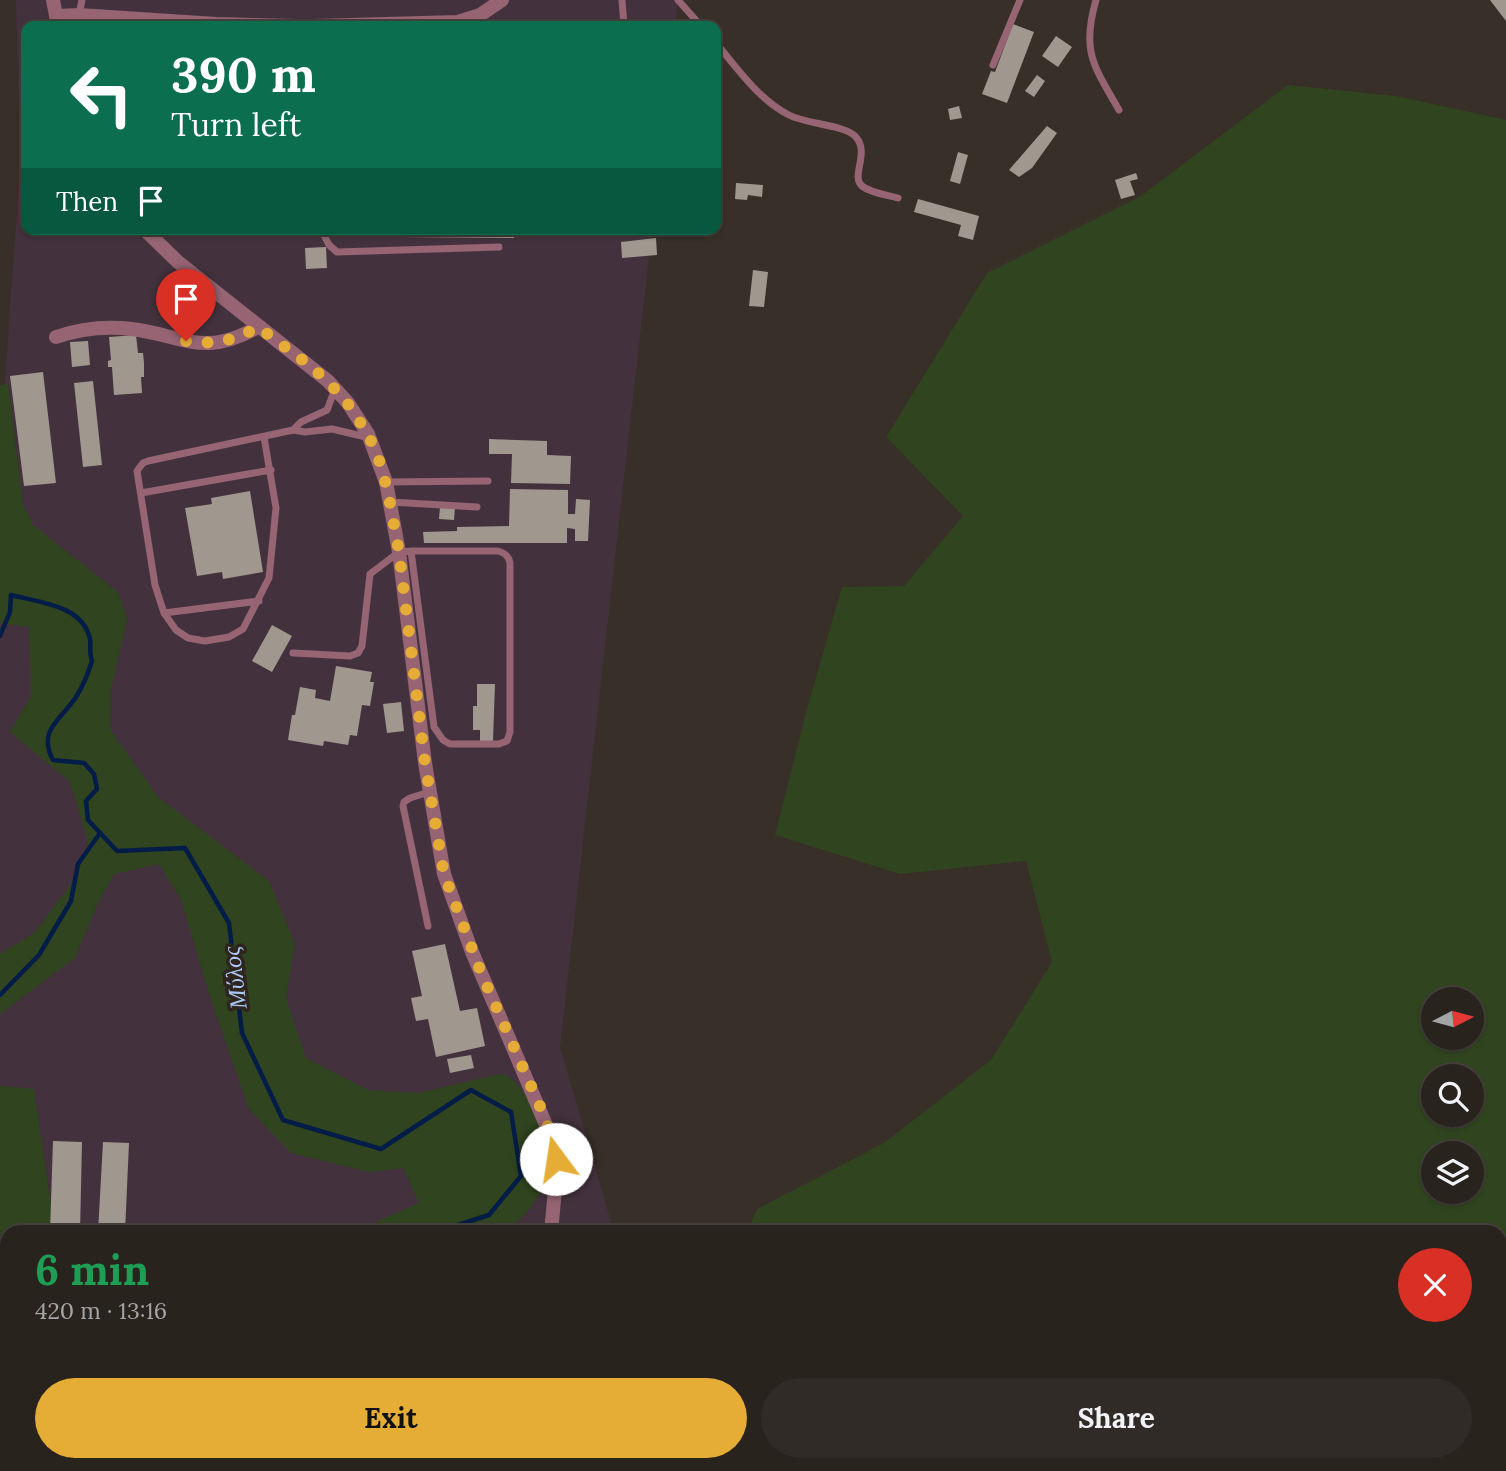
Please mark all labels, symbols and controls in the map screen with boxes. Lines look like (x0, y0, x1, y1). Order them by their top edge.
text: 390 m (171, 43, 316, 105)
icon: left (56, 49, 147, 140)
text: Turn left (171, 104, 301, 145)
icon: arrive (132, 182, 170, 220)
text: Then (56, 185, 118, 218)
pin (156, 269, 216, 341)
icon: arrive (167, 280, 205, 318)
water label: Μύλος (215, 945, 254, 1012)
north arrow (1421, 987, 1484, 1050)
map controls (1421, 987, 1484, 1204)
button: search (1421, 1064, 1484, 1127)
position arrow (519, 1122, 593, 1196)
button: layers (1421, 1141, 1484, 1204)
text: 6 min (35, 1243, 149, 1297)
button: close (1398, 1248, 1472, 1322)
text: 420 m · 13:16 (35, 1296, 167, 1325)
button: Exit (35, 1378, 747, 1458)
button: Share (761, 1378, 1472, 1458)

